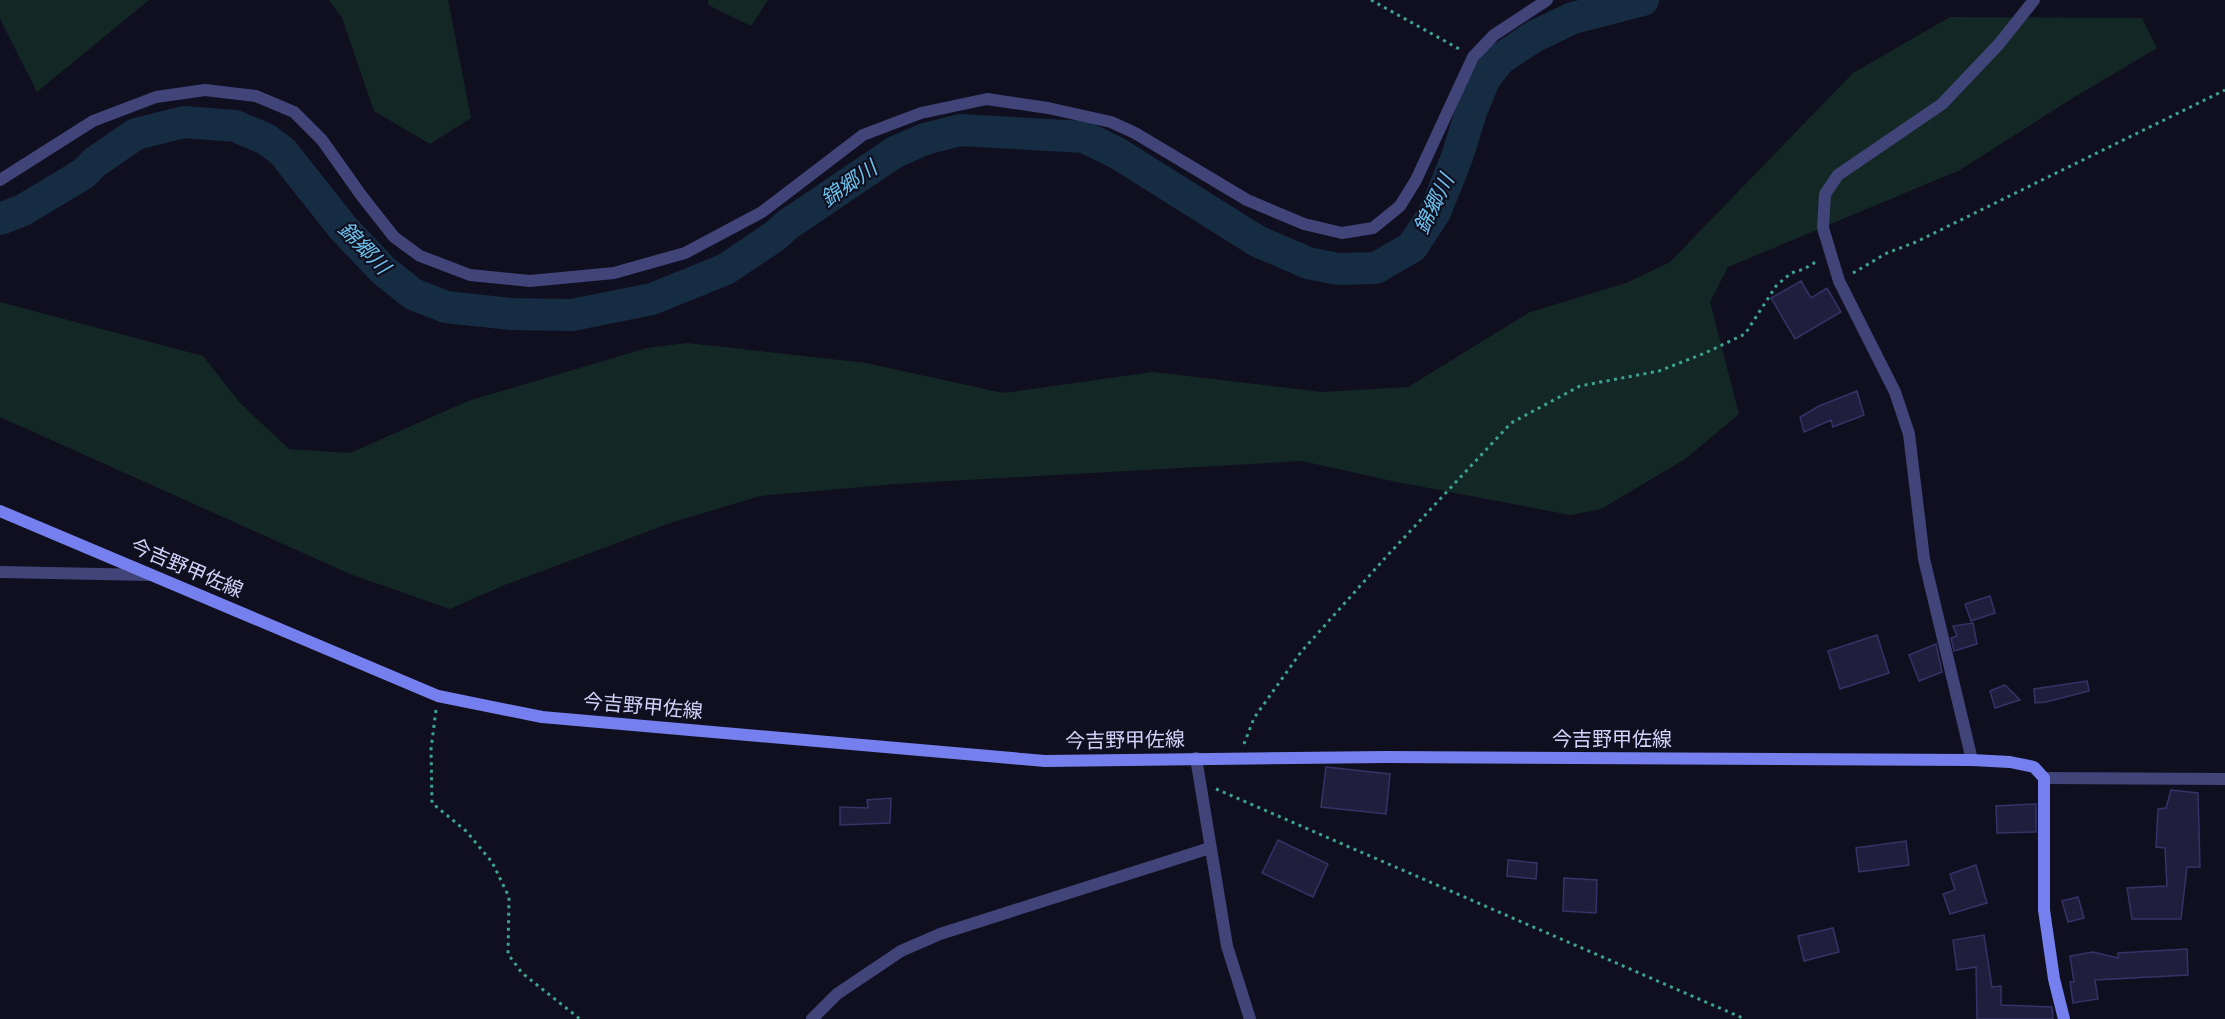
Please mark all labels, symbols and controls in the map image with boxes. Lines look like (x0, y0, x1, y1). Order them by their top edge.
water label: 錦郷川 (816, 154, 883, 212)
water label: 錦郷川 (1409, 168, 1459, 238)
water label: 錦郷川 (333, 216, 397, 280)
street label: 今吉野甲佐線 (127, 534, 247, 602)
street label: 今吉野甲佐線 (582, 689, 704, 723)
street label: 今吉野甲佐線 (1065, 727, 1185, 753)
street label: 今吉野甲佐線 (1552, 727, 1672, 751)

